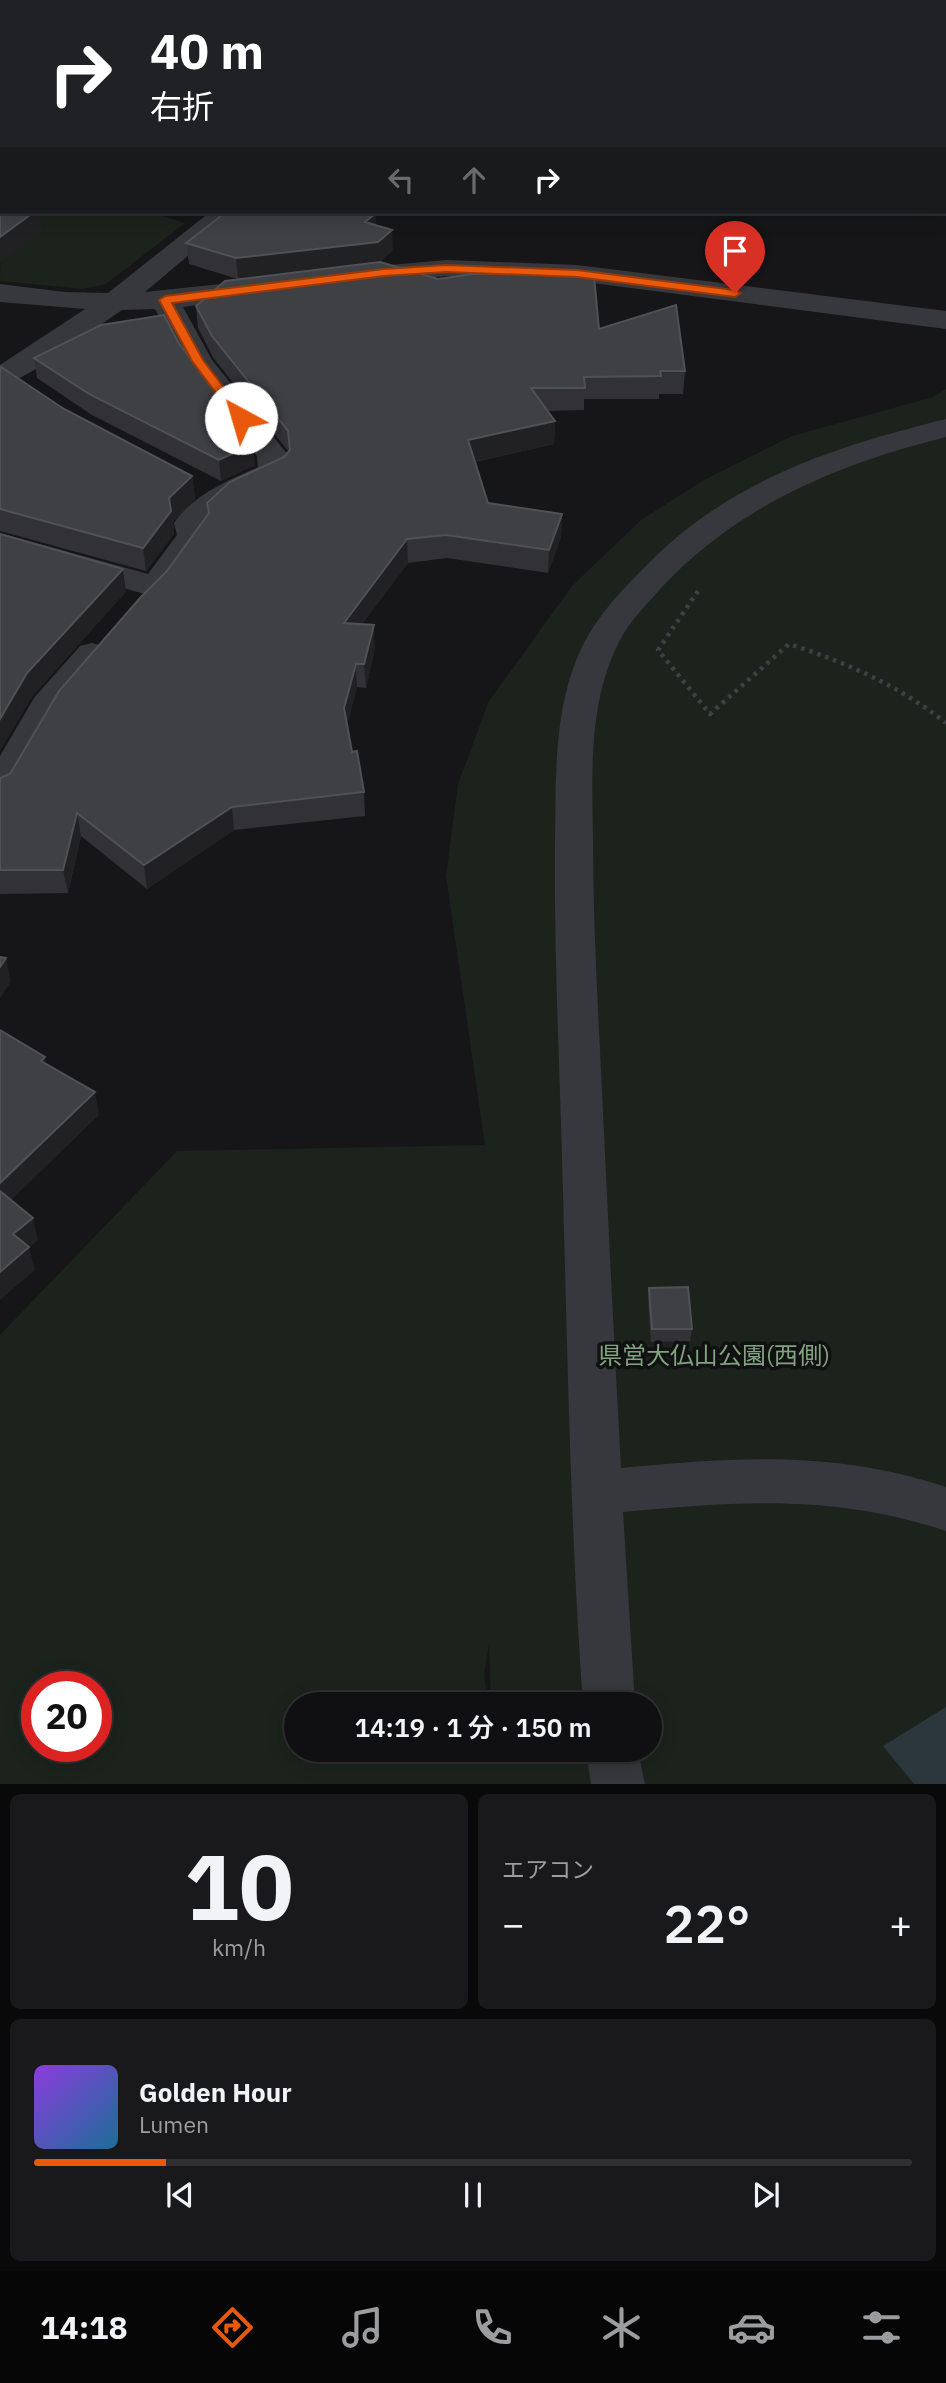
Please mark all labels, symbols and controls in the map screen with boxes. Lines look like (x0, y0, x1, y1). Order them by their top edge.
text: 40 m (150, 19, 264, 82)
icon: right (35, 28, 126, 119)
text: 右折 (150, 85, 214, 127)
icon: left (382, 161, 420, 199)
icon: ahead (455, 161, 493, 199)
icon: right (528, 161, 566, 199)
pin (705, 221, 765, 293)
icon: arrive (716, 232, 754, 270)
position arrow (204, 381, 278, 455)
park label: 県営大仏山公園(西側) (598, 1339, 830, 1371)
speed limit sign: 20 (21, 1671, 112, 1762)
text: 14:19 · 1 分 · 150 m (354, 1710, 592, 1744)
text: 10 (184, 1827, 294, 1945)
text: エアコン (502, 1854, 594, 1884)
text: 22° (664, 1890, 750, 1957)
text: − (502, 1899, 525, 1948)
text: + (889, 1899, 912, 1948)
text: km/h (212, 1932, 266, 1962)
text: Golden Hour (139, 2075, 292, 2109)
text: Lumen (139, 2109, 209, 2139)
icon: previous (161, 2176, 199, 2214)
icon: pause (454, 2176, 492, 2214)
icon: next (747, 2176, 785, 2214)
icon: directions (208, 2303, 257, 2352)
icon: music (338, 2303, 387, 2352)
icon: phone (468, 2303, 517, 2352)
icon: climate (597, 2303, 646, 2352)
icon: car (727, 2303, 776, 2352)
icon: filters (857, 2303, 906, 2352)
text: 14:18 (40, 2306, 128, 2348)

